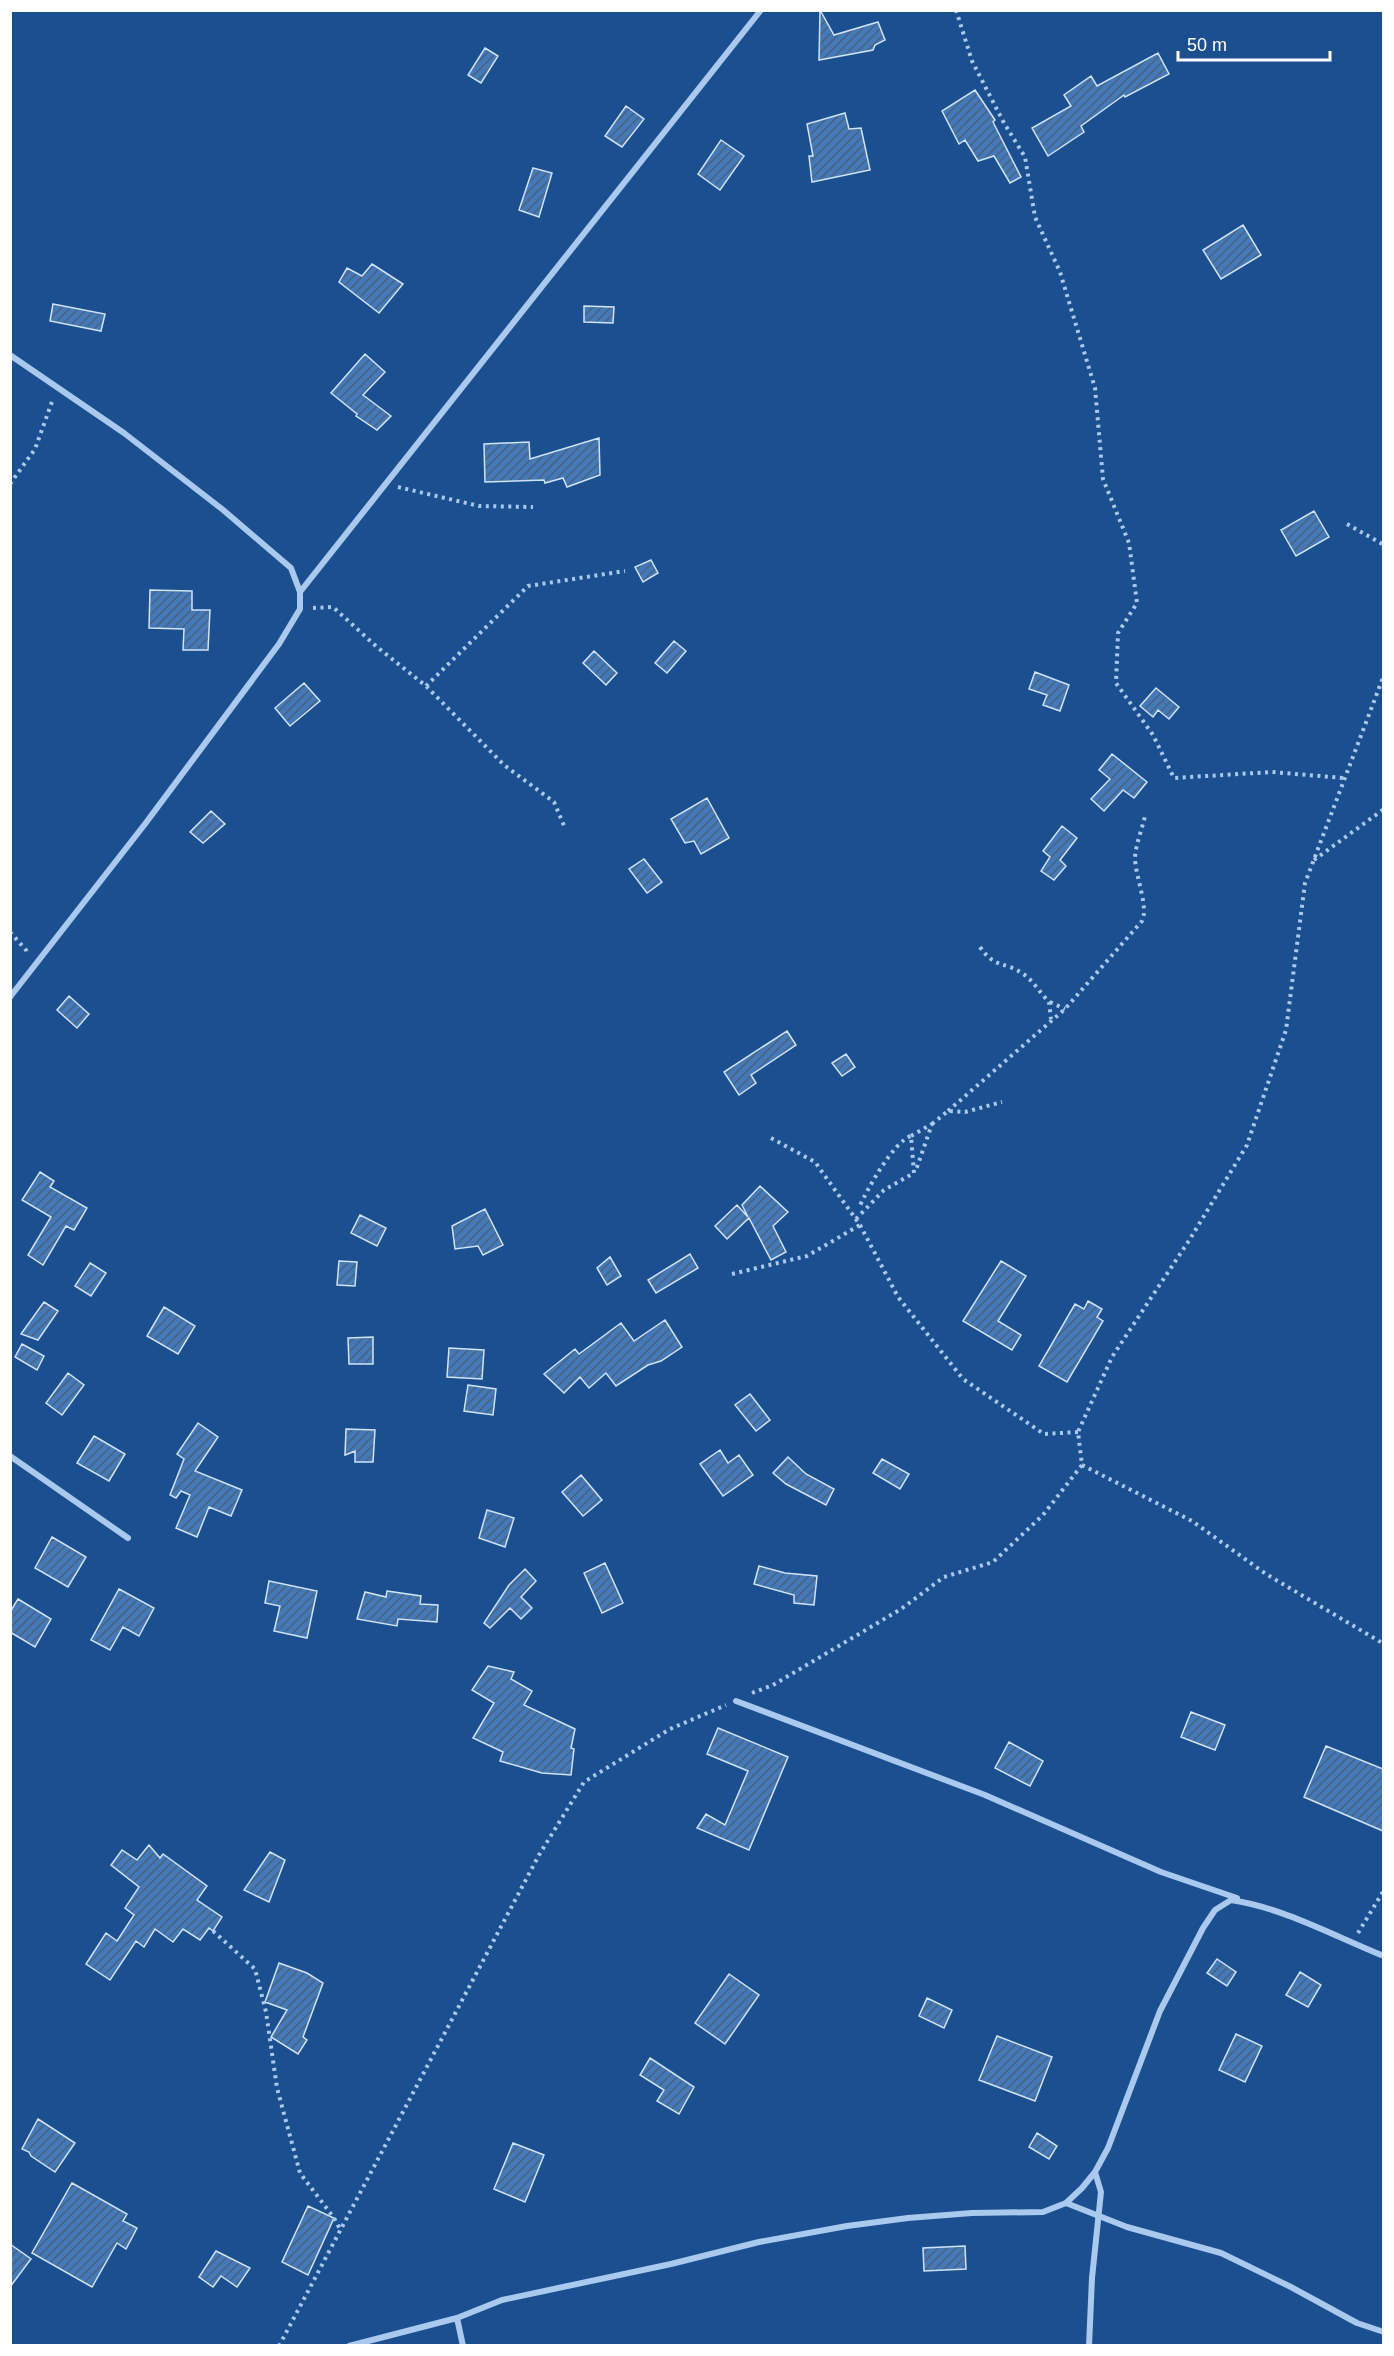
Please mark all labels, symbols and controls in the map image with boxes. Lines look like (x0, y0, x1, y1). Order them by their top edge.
scale bar (1178, 24, 1330, 62)
text: 50 m (1187, 35, 1227, 55)

